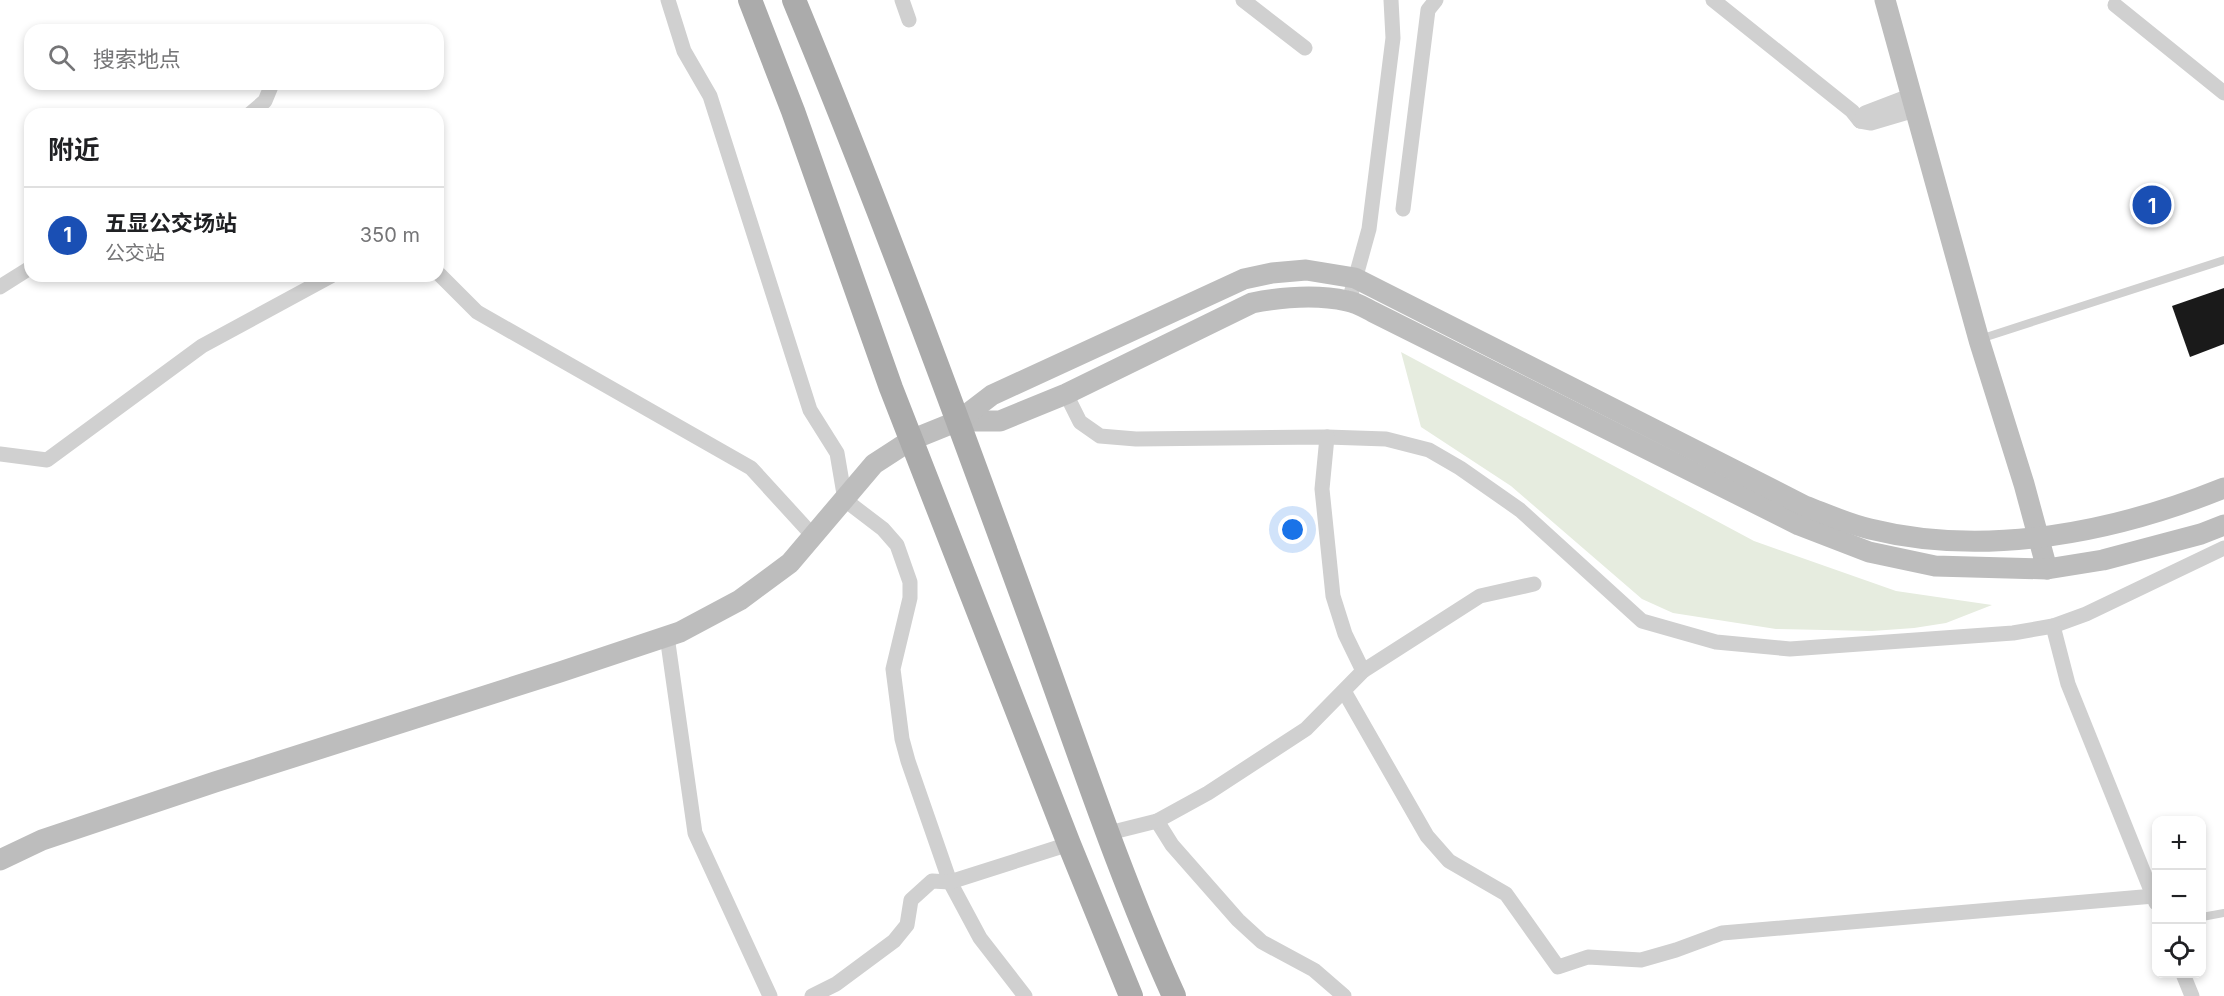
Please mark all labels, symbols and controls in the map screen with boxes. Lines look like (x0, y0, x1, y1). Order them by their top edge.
search box (24, 24, 444, 90)
icon: search (45, 41, 78, 74)
text: 搜索地点 (93, 46, 181, 72)
text: 附近 (48, 134, 100, 165)
pin: 1 (2132, 182, 2172, 228)
text: 五显公交场站 (105, 210, 237, 236)
text: 1 (63, 223, 72, 247)
text: 350 m (360, 223, 420, 247)
text: 公交站 (105, 241, 165, 265)
your location (1278, 515, 1307, 544)
map controls (2152, 816, 2206, 978)
button: + (2152, 816, 2206, 870)
button: − (2152, 870, 2206, 924)
button: locate (2152, 924, 2206, 978)

